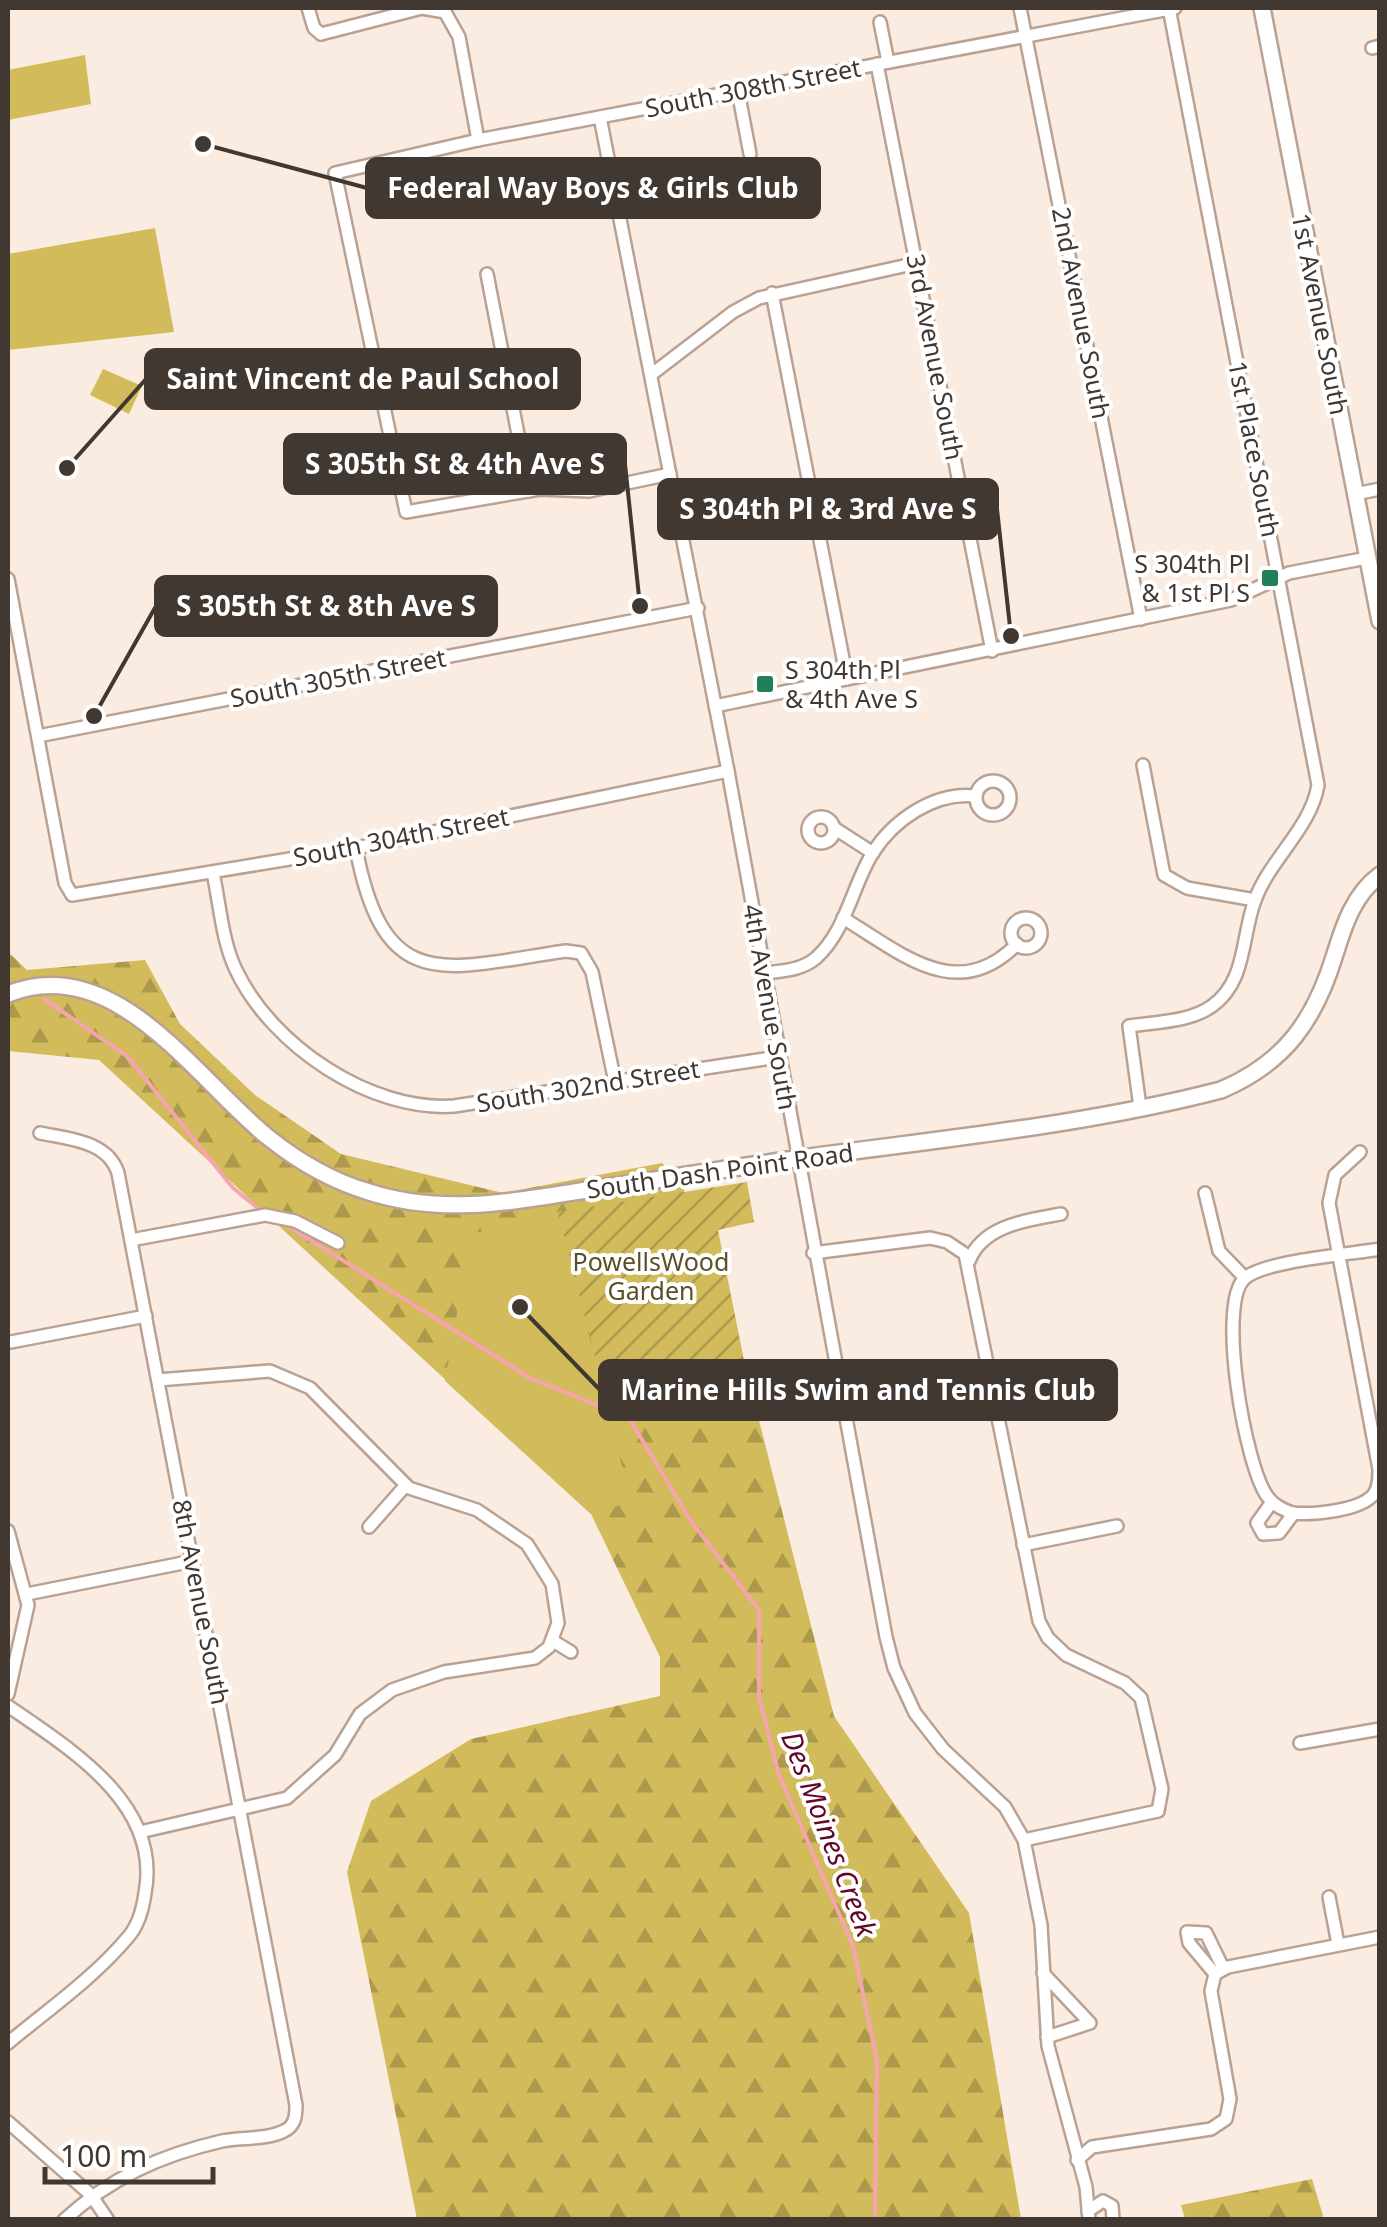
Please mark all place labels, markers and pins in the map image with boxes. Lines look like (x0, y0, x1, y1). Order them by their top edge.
callout: Federal Way Boys & Girls Club (367, 159, 819, 217)
callout: Saint Vincent de Paul School (146, 350, 579, 408)
callout: S 305th St & 4th Ave S (285, 435, 625, 493)
callout: S 304th Pl & 3rd Ave S (659, 480, 997, 538)
place label: S 304th Pl & 1st Pl S (1134, 546, 1250, 609)
marker: S 304th Pl & 1st Pl S (1259, 567, 1281, 589)
callout: S 305th St & 8th Ave S (156, 577, 496, 635)
place label: S 304th Pl & 4th Ave S (785, 652, 918, 715)
marker: S 304th Pl & 4th Ave S (754, 673, 776, 695)
callout: Marine Hills Swim and Tennis Club (600, 1361, 1116, 1419)

